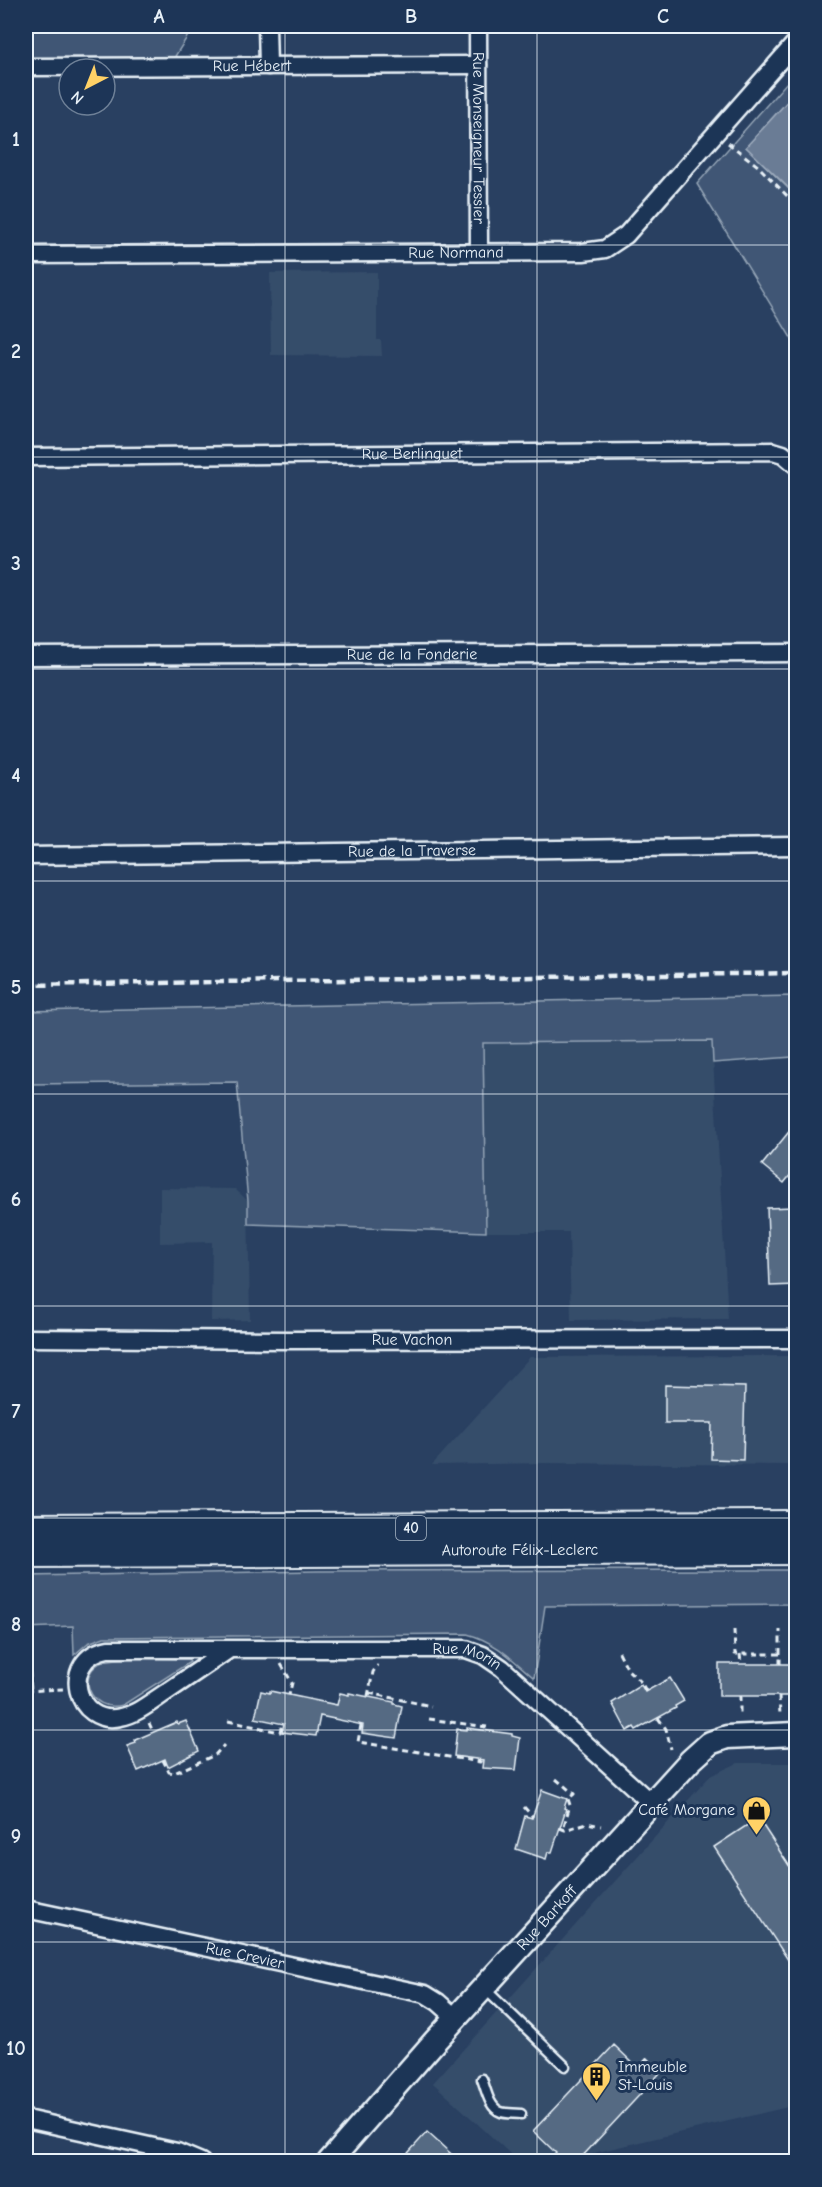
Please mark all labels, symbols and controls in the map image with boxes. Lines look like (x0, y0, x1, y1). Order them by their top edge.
text: A (153, 5, 165, 28)
text: B (405, 5, 417, 28)
text: C (657, 5, 669, 28)
street label: Rue Monseigneur Tessier (469, 52, 488, 225)
north arrow (57, 57, 117, 117)
street label: Rue Hébert (213, 57, 292, 75)
text: N (68, 87, 88, 108)
text: 1 (12, 128, 20, 151)
street label: Rue Normand (408, 243, 504, 262)
text: 2 (11, 340, 21, 363)
street label: Rue Berlinguet (362, 444, 463, 463)
text: 3 (11, 552, 21, 575)
street label: Rue de la Fonderie (347, 645, 477, 664)
text: 4 (11, 764, 21, 787)
street label: Rue de la Traverse (348, 841, 476, 861)
text: 5 (11, 976, 21, 999)
text: 6 (11, 1188, 21, 1211)
street label: Rue Vachon (372, 1331, 452, 1349)
text: 7 (12, 1400, 21, 1423)
road number: 40 (396, 1516, 426, 1540)
street label: Autoroute Félix-Leclerc (442, 1541, 599, 1559)
text: 8 (11, 1613, 21, 1636)
street label: Rue Morin (433, 1640, 505, 1674)
shop icon: Café Morgane (740, 1794, 772, 1836)
place label: Café Morgane (638, 1801, 735, 1819)
text: 9 (11, 1825, 21, 1848)
street label: Rue Barkoff (513, 1881, 582, 1954)
street label: Rue Crevier (204, 1939, 287, 1973)
text: 10 (6, 2037, 26, 2060)
place label: Immeuble St-Louis (618, 2058, 687, 2094)
building icon: Immeuble St-Louis (581, 2060, 613, 2102)

